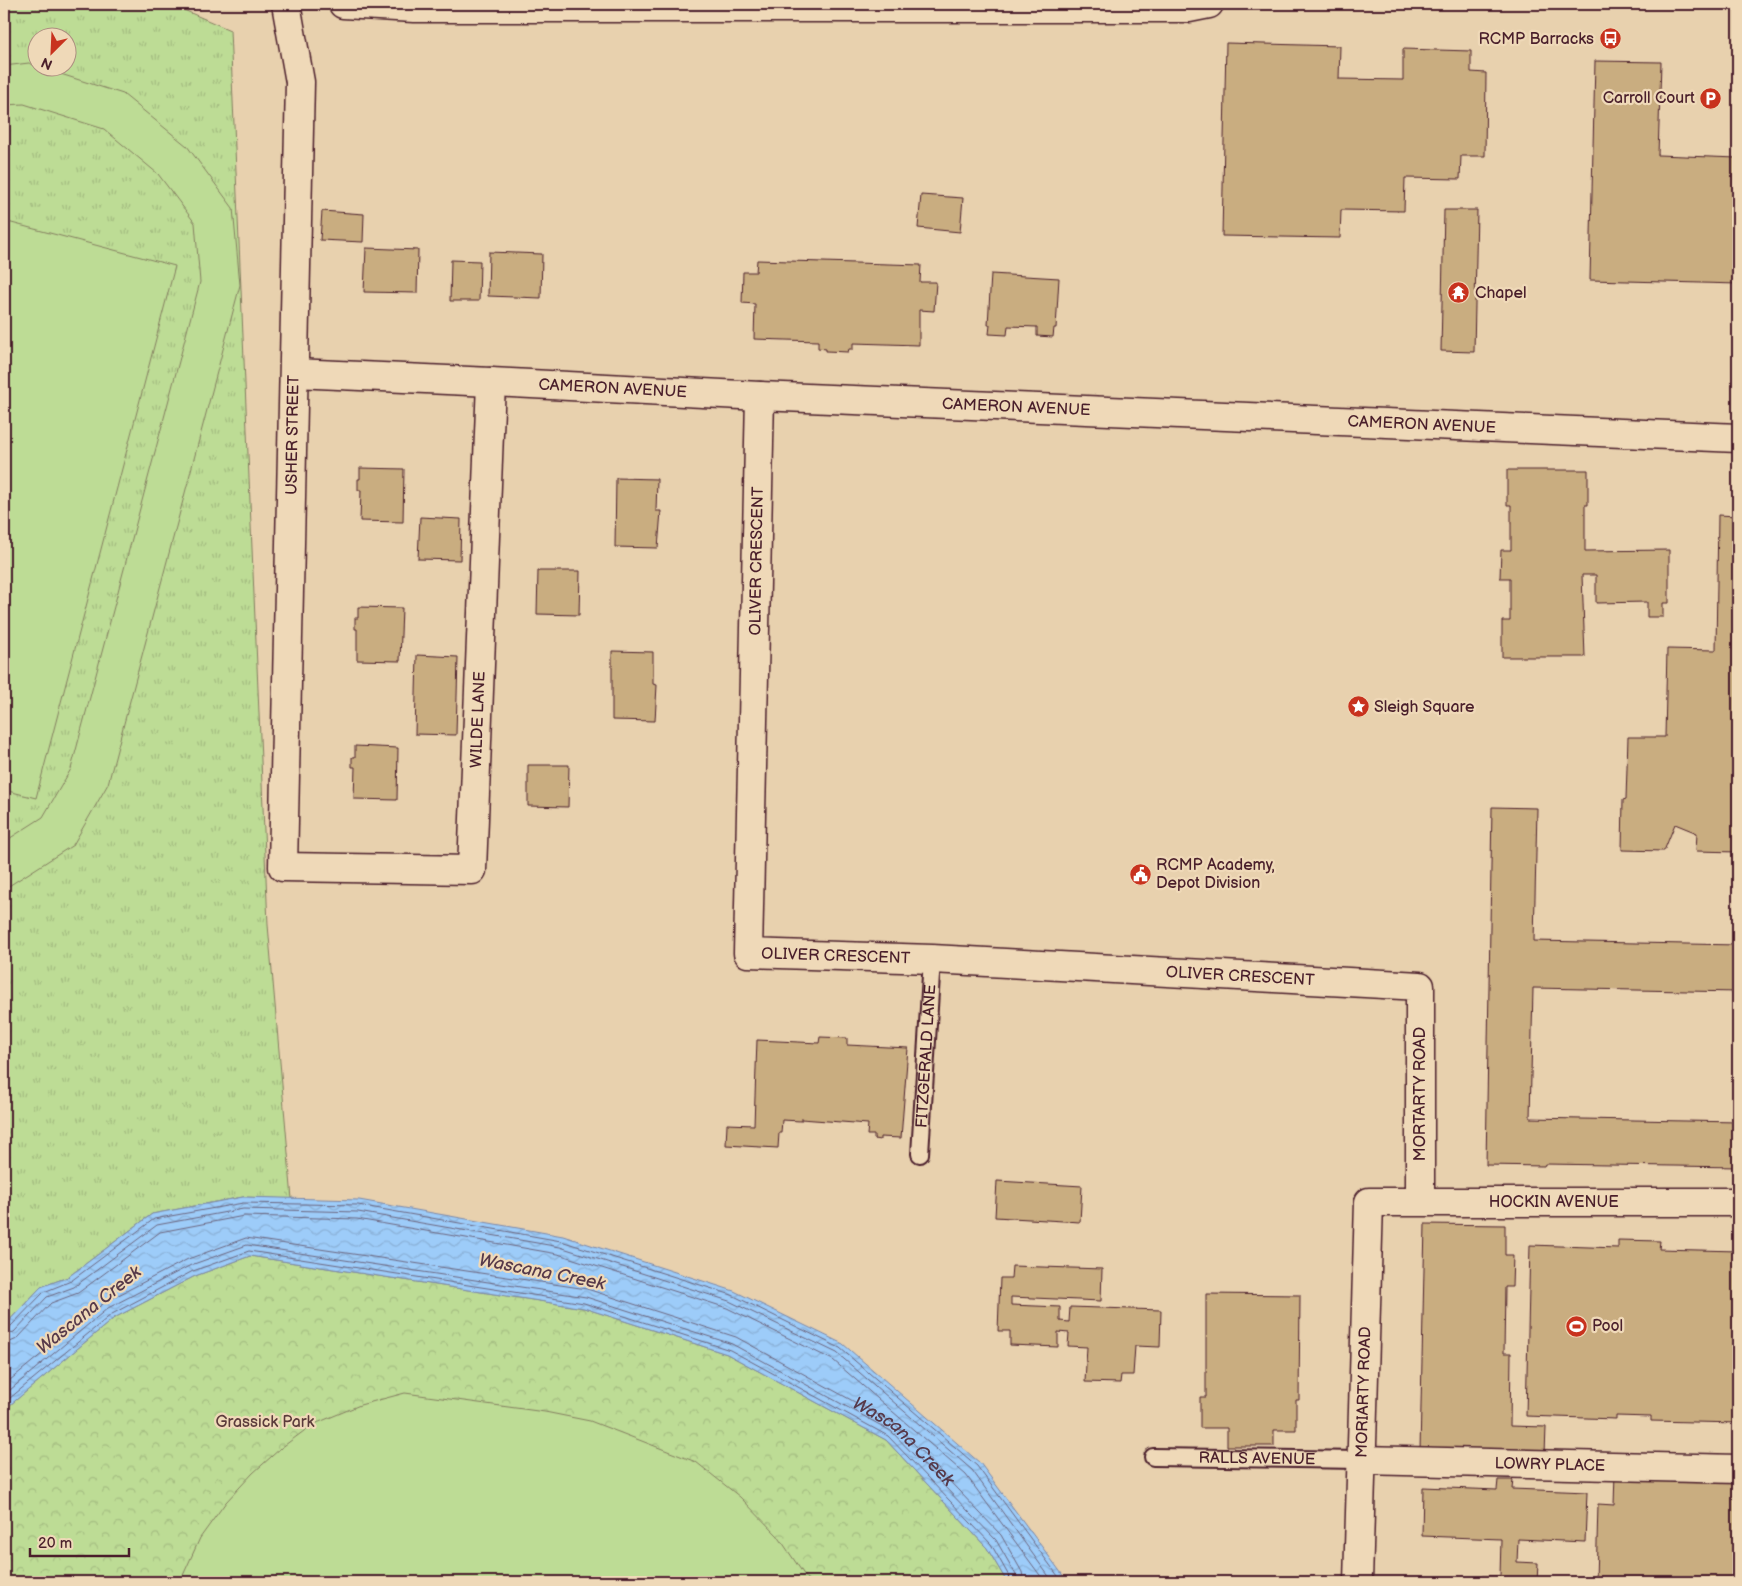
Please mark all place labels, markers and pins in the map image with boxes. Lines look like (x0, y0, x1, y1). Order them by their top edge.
bus stop icon: RCMP Barracks (1598, 27, 1622, 51)
place label: RCMP Barracks (1478, 30, 1594, 49)
parking icon: Carroll Court (1699, 86, 1723, 110)
place label: Carroll Court (1603, 89, 1695, 108)
temple icon: Chapel (1447, 281, 1471, 305)
place label: Chapel (1475, 284, 1527, 303)
place icon: Sleigh Square (1346, 695, 1370, 719)
place label: Sleigh Square (1374, 698, 1475, 717)
place label: RCMP Academy, Depot Division (1156, 856, 1275, 893)
public building icon: RCMP Academy, Depot Division (1128, 862, 1152, 886)
sports icon: Pool (1564, 1314, 1588, 1338)
place label: Pool (1592, 1317, 1623, 1336)

